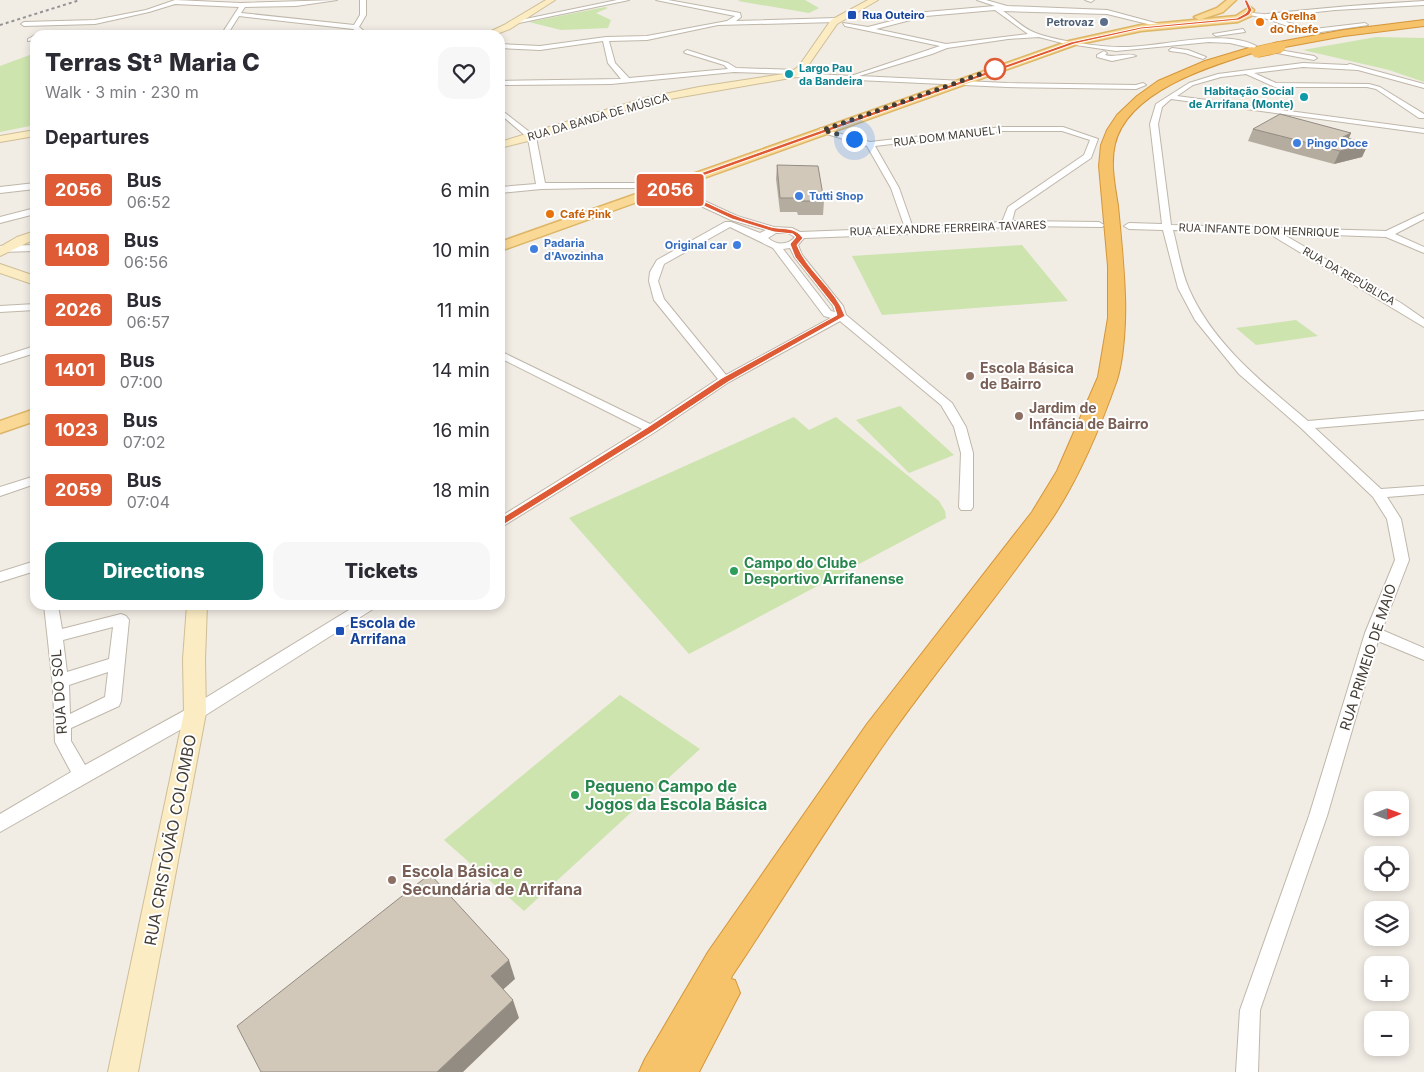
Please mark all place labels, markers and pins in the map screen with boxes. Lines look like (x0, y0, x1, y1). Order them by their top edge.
place label: Rua Outeiro (862, 8, 925, 22)
marker: Rua Outeiro (846, 9, 858, 21)
place label: A Grelha do Chefe (1270, 9, 1319, 36)
place label: Petrovaz (1046, 15, 1094, 29)
marker: Petrovaz (1098, 16, 1110, 28)
marker: A Grelha do Chefe (1254, 16, 1266, 28)
unlabelled marker (984, 58, 1006, 80)
place label: Largo Pau da Bandeira (799, 61, 863, 88)
marker: Largo Pau da Bandeira (783, 68, 795, 80)
place label: Habitação Social de Arrifana (Monte) (1189, 84, 1294, 111)
marker: Habitação Social de Arrifana (Monte) (1298, 91, 1310, 103)
place label: Pingo Doce (1307, 136, 1368, 150)
marker: Pingo Doce (1291, 137, 1303, 149)
place label: Tutti Shop (809, 189, 863, 203)
marker: Tutti Shop (793, 190, 805, 202)
place label: Café Pink (560, 207, 612, 221)
marker: Café Pink (544, 208, 556, 220)
place label: Padaria d'Avozinha (544, 236, 604, 263)
place label: Original car (665, 238, 728, 252)
marker: Original car (731, 239, 743, 251)
marker: Padaria d'Avozinha (528, 243, 540, 255)
place label: Escola Básica de Bairro (980, 359, 1074, 392)
marker: Escola Básica de Bairro (964, 370, 976, 382)
place label: Jardim de Infância de Bairro (1029, 399, 1149, 432)
marker: Jardim de Infância de Bairro (1013, 410, 1025, 422)
place label: Campo do Clube Desportivo Arrifanense (744, 554, 904, 587)
marker: Campo do Clube Desportivo Arrifanense (728, 565, 740, 577)
place label: Escola de Arrifana (350, 614, 416, 647)
marker: Escola de Arrifana (334, 625, 346, 637)
place label: Pequeno Campo de Jogos da Escola Básica (585, 776, 767, 814)
marker: Pequeno Campo de Jogos da Escola Básica (569, 789, 581, 801)
place label: Escola Básica e Secundária de Arrifana (402, 861, 582, 899)
marker: Escola Básica e Secundária de Arrifana (386, 874, 398, 886)

